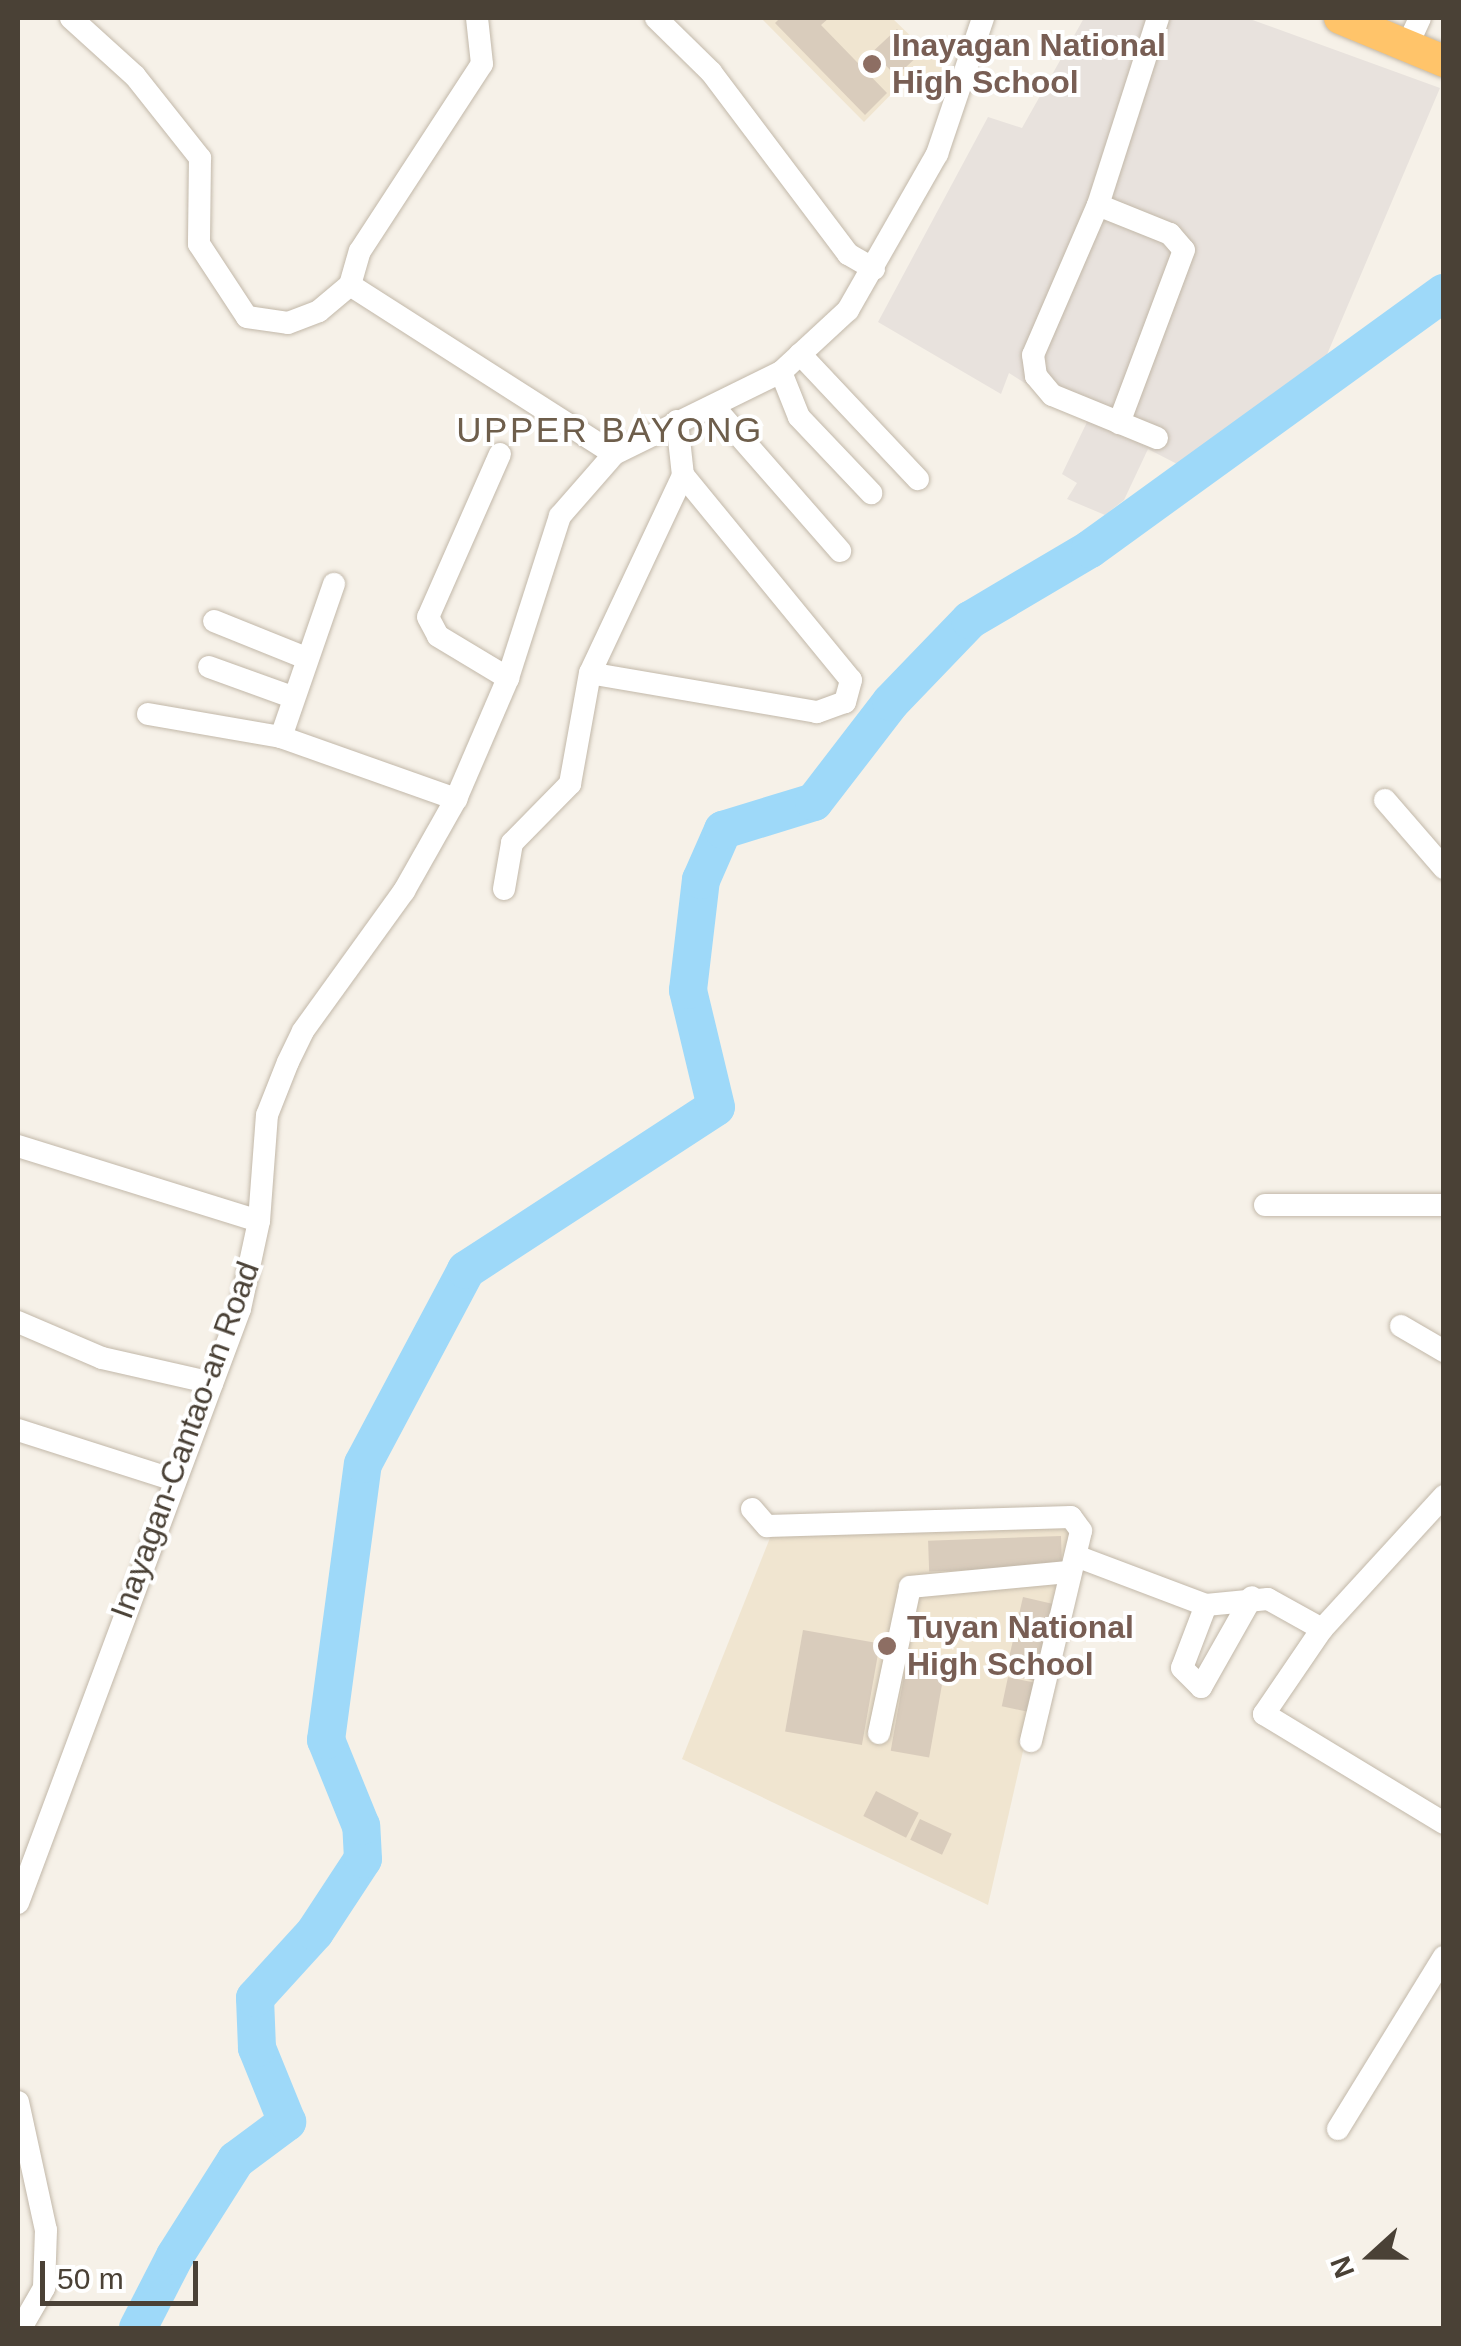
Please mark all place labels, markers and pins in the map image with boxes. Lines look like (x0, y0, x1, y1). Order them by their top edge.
place label: Inayagan National High School (892, 27, 1166, 102)
marker: Inayagan National High School (861, 53, 883, 75)
place label: Tuyan National High School (907, 1609, 1134, 1684)
marker: Tuyan National High School (876, 1635, 898, 1657)

